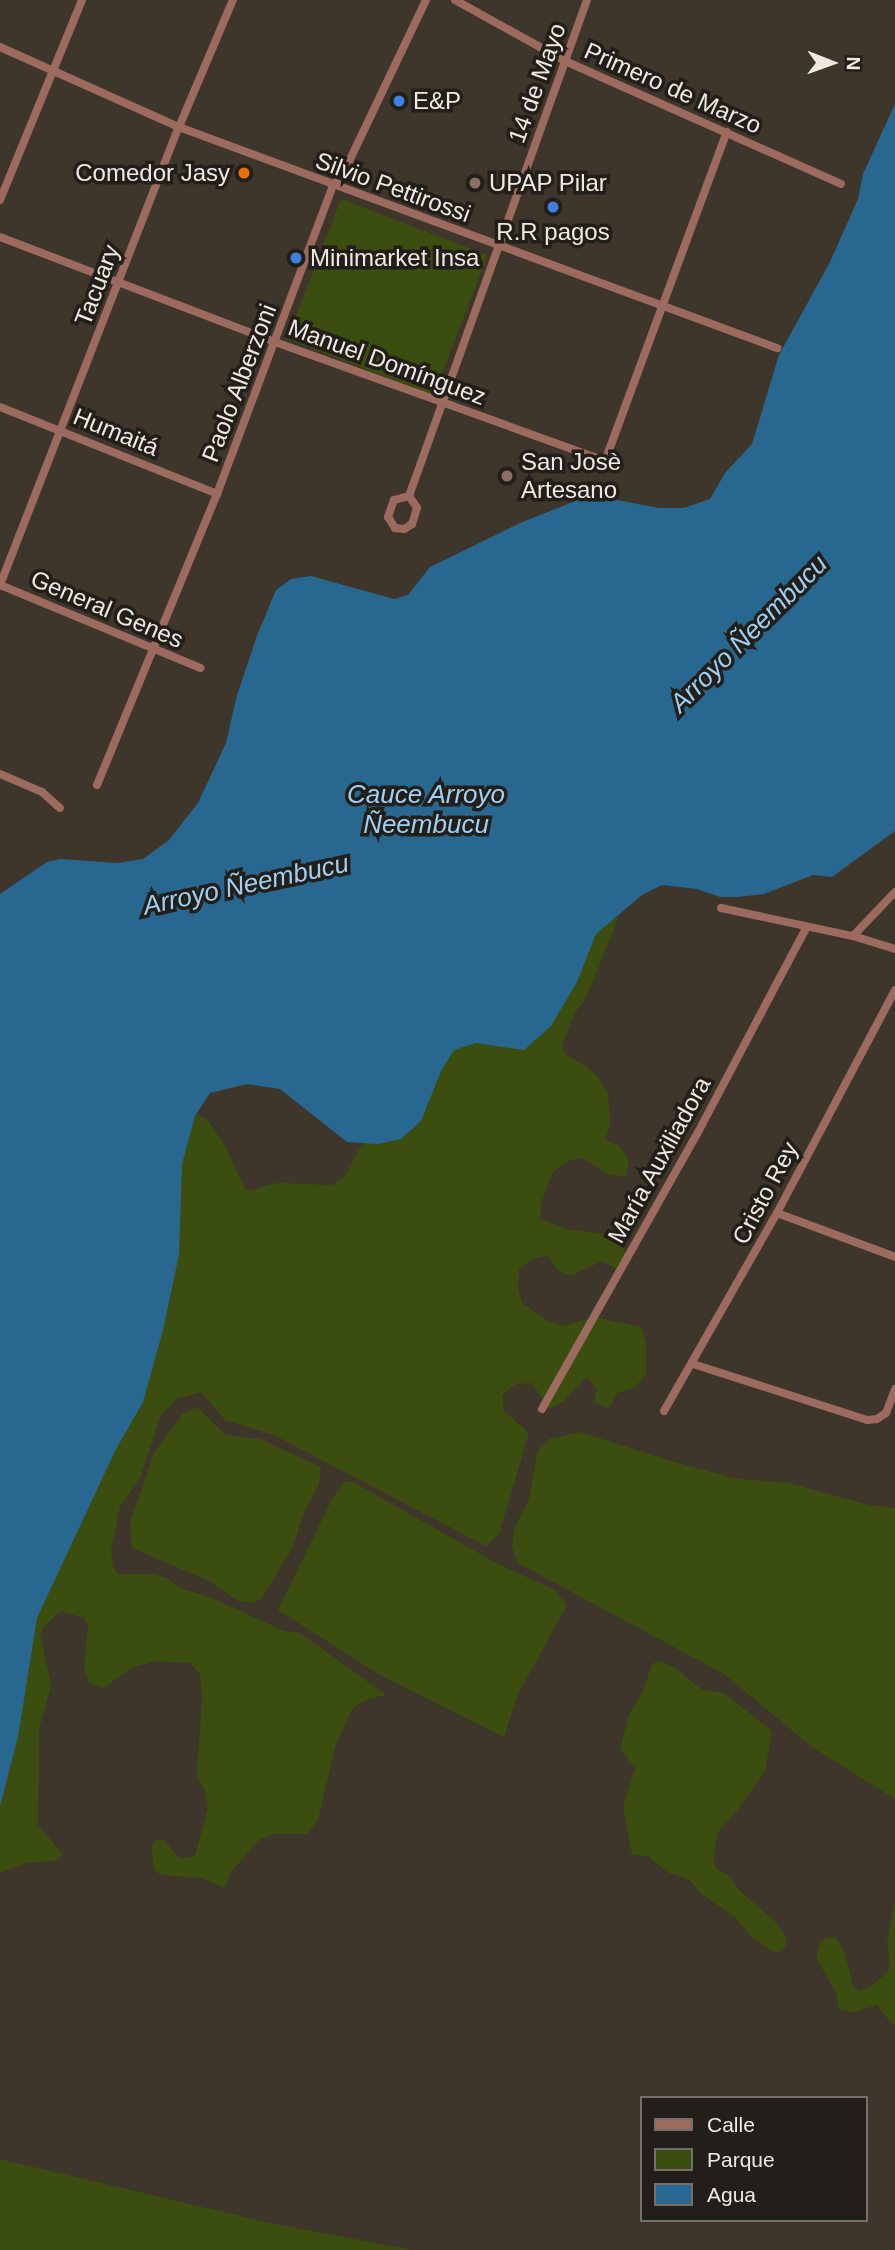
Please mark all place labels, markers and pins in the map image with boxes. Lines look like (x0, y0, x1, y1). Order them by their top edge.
place label: E&P (413, 87, 461, 115)
marker: E&P (391, 93, 407, 109)
place label: Comedor Jasy (75, 159, 230, 187)
marker: Comedor Jasy (236, 165, 252, 181)
place label: UPAP Pilar (489, 169, 607, 197)
marker: UPAP Pilar (467, 175, 483, 191)
marker: R.R pagos (545, 199, 561, 215)
place label: R.R pagos (496, 218, 610, 246)
place label: Minimarket Insa (310, 244, 479, 272)
marker: Minimarket Insa (288, 250, 304, 266)
place label: San Josè Artesano (521, 448, 621, 504)
marker: San Josè Artesano (499, 468, 515, 484)

